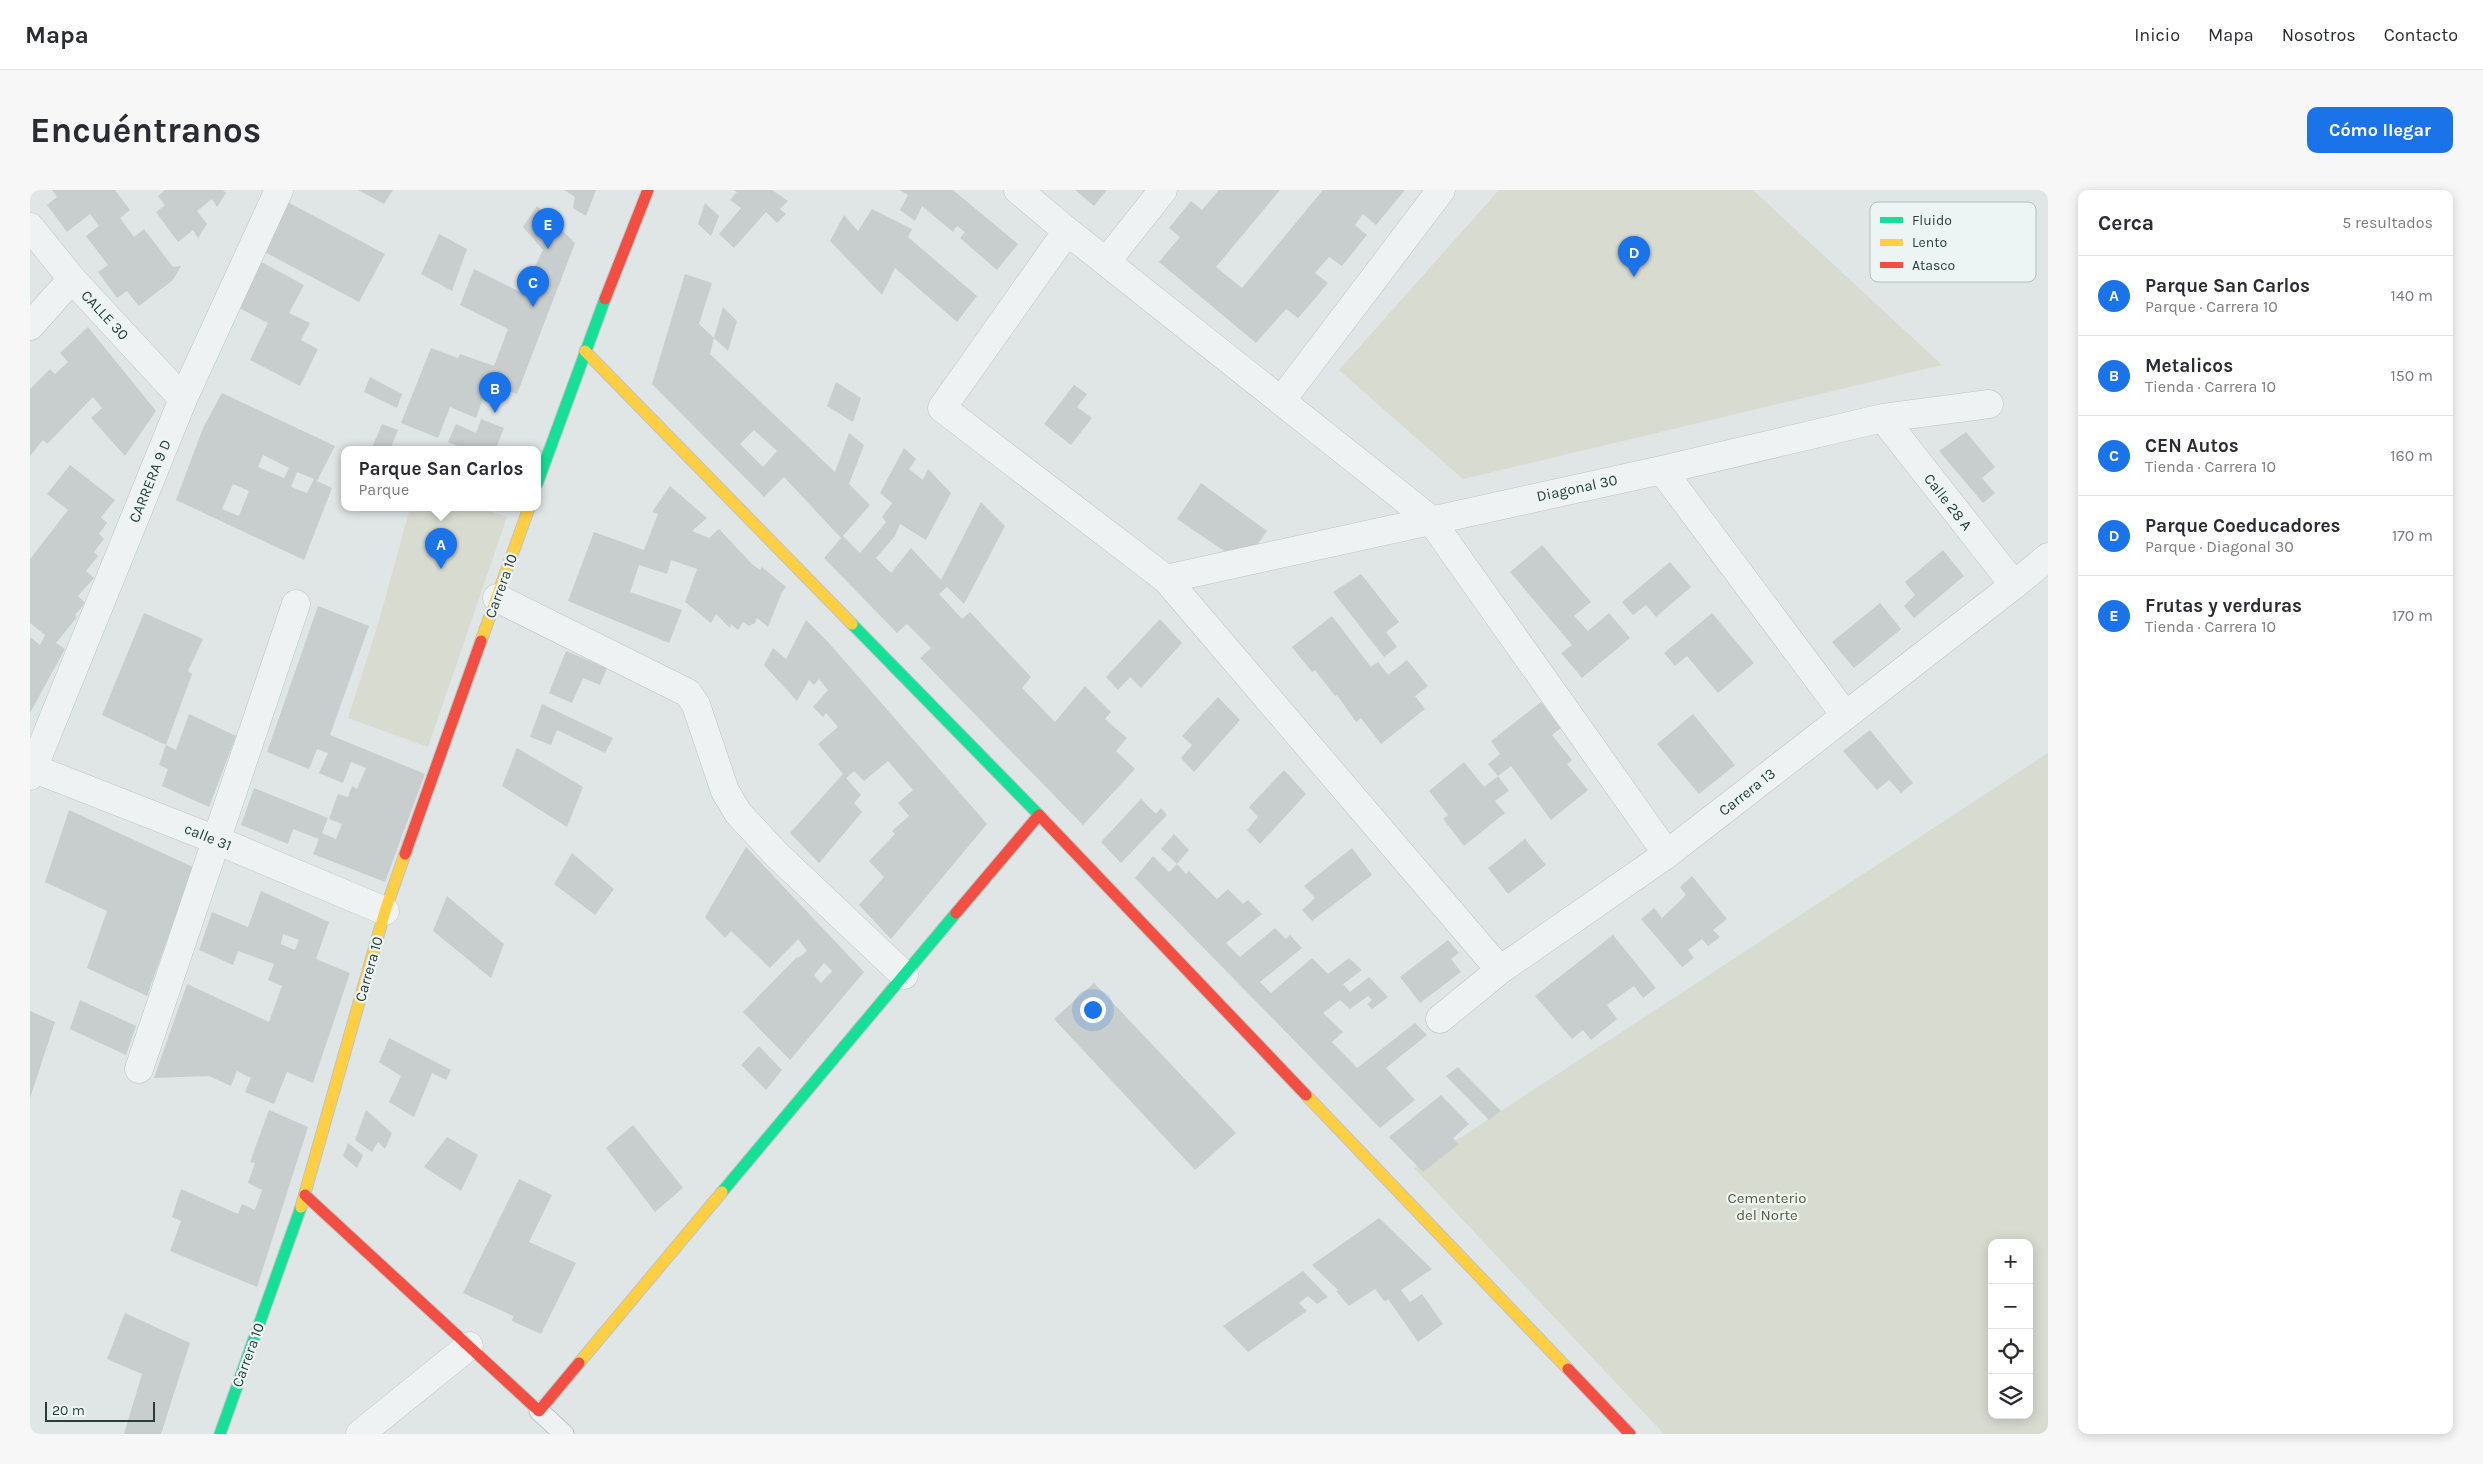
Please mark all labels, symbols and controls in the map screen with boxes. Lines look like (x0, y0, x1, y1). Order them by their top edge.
text: Mapa (25, 21, 89, 49)
text: Inicio (2134, 24, 2180, 46)
text: Mapa (2208, 24, 2254, 46)
text: Nosotros (2282, 24, 2356, 46)
text: Contacto (2384, 24, 2458, 46)
button: Cómo llegar (2307, 107, 2453, 153)
text: Encuéntranos (30, 110, 261, 151)
legend (1870, 202, 2036, 282)
pin: E (532, 208, 564, 249)
text: Cerca (2098, 211, 2154, 235)
text: Fluido (1912, 212, 1952, 229)
text: 5 resultados (2342, 213, 2433, 232)
text: Lento (1912, 234, 1947, 251)
pin: D (1618, 236, 1650, 277)
text: Atasco (1912, 257, 1955, 274)
pin: C (517, 266, 549, 307)
text: Parque San Carlos (2145, 275, 2310, 297)
street label: CALLE 30 (77, 286, 133, 344)
text: A (2109, 286, 2119, 305)
text: 140 m (2391, 286, 2433, 305)
text: Parque · Carrera 10 (2145, 297, 2278, 316)
text: Metalicos (2145, 355, 2233, 377)
text: B (2109, 366, 2119, 385)
text: 150 m (2390, 366, 2433, 385)
pin: B (479, 372, 511, 413)
text: Tienda · Carrera 10 (2145, 377, 2276, 396)
text: CEN Autos (2145, 435, 2239, 457)
street label: CARRERA 9 D (125, 437, 175, 525)
popup (341, 446, 541, 511)
text: C (2109, 446, 2119, 465)
text: 160 m (2390, 446, 2433, 465)
text: Tienda · Carrera 10 (2145, 457, 2276, 476)
text: Parque San Carlos (358, 458, 524, 480)
street label: Calle 28 A (1920, 470, 1976, 534)
street label: Diagonal 30 (1535, 471, 1619, 505)
text: Parque (358, 480, 409, 499)
text: Parque Coeducadores (2145, 515, 2341, 537)
text: D (2109, 526, 2119, 545)
text: 170 m (2392, 526, 2433, 545)
pin: A (425, 528, 457, 569)
text: Parque · Diagonal 30 (2145, 537, 2294, 556)
street label: Carrera 10 (481, 551, 521, 621)
text: Frutas y verduras (2145, 595, 2302, 617)
text: E (2109, 606, 2119, 625)
text: 170 m (2392, 606, 2433, 625)
text: Tienda · Carrera 10 (2145, 617, 2276, 636)
street label: Carrera 13 (1715, 764, 1779, 820)
street label: calle 31 (182, 819, 234, 855)
street label: Carrera 10 (351, 934, 387, 1004)
your location (1080, 997, 1106, 1023)
park label: Cementerio del Norte (1727, 1189, 1807, 1224)
map controls (1988, 1239, 2033, 1419)
button: + (1988, 1239, 2033, 1284)
button: − (1988, 1284, 2033, 1329)
street label: Carrera 10 (228, 1320, 268, 1390)
button: locate (1988, 1329, 2033, 1374)
button: layers (1988, 1374, 2033, 1419)
scale bar (45, 1399, 155, 1422)
text: 20 m (52, 1402, 85, 1419)

